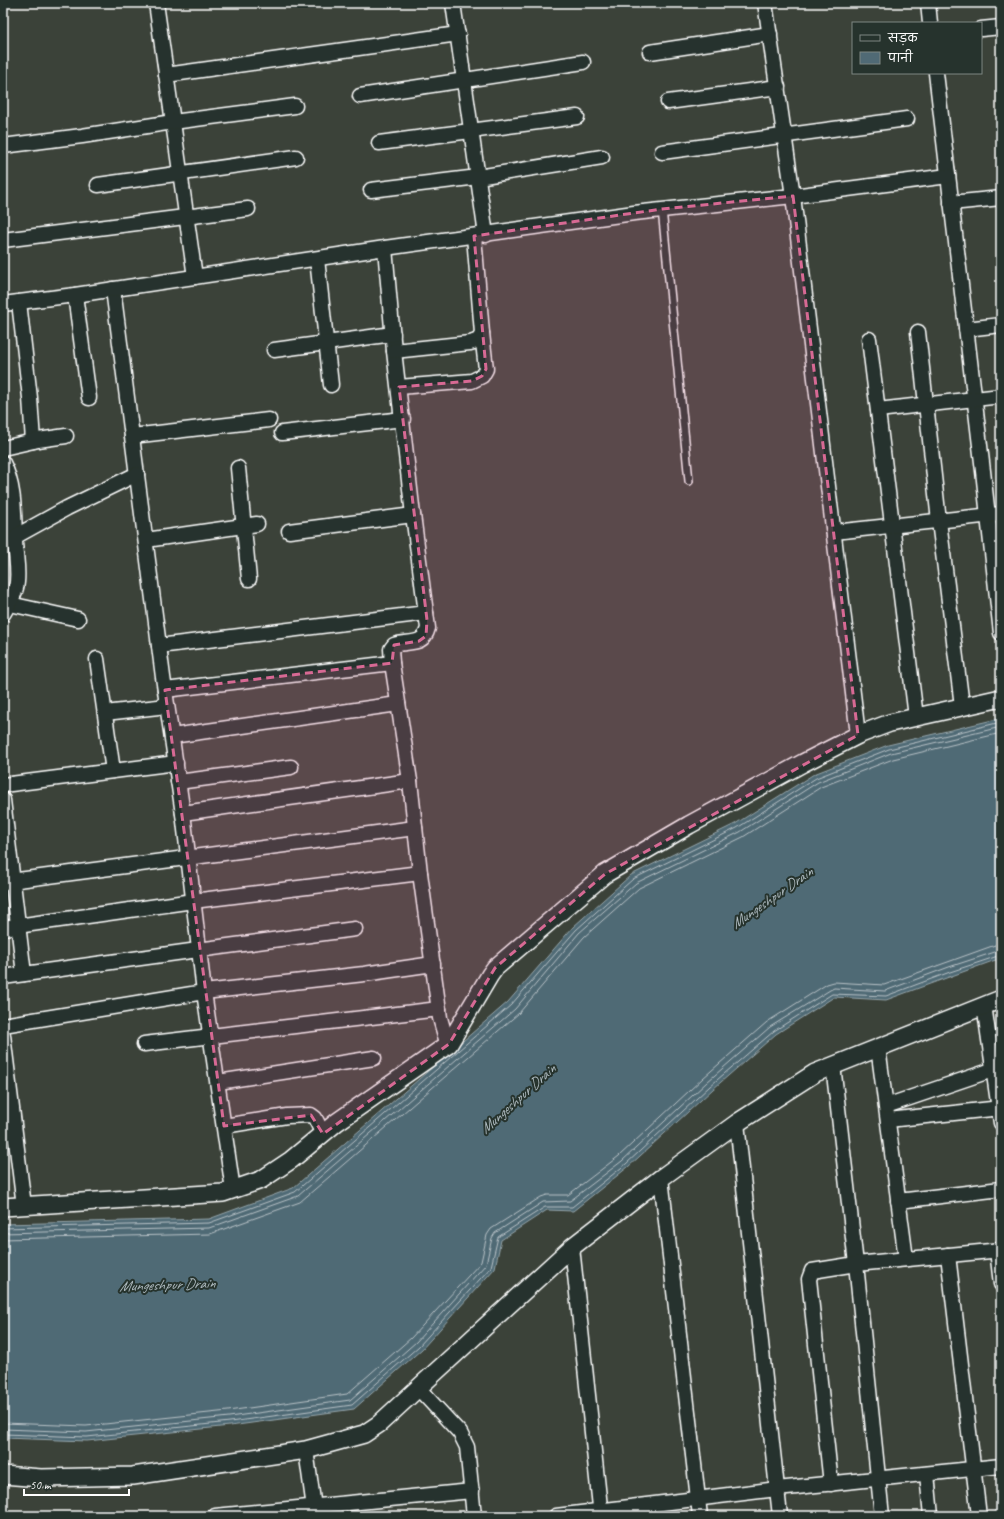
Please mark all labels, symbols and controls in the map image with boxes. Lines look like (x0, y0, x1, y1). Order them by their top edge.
legend (852, 22, 982, 74)
text: सड़क (887, 30, 919, 46)
text: पानी (887, 49, 913, 66)
water label: Mungeshpur Drain (727, 862, 818, 933)
water label: Mungeshpur Drain (476, 1059, 561, 1138)
water label: Mungeshpur Drain (119, 1274, 216, 1296)
scale bar (24, 1471, 129, 1497)
text: 50 m (30, 1477, 52, 1493)

